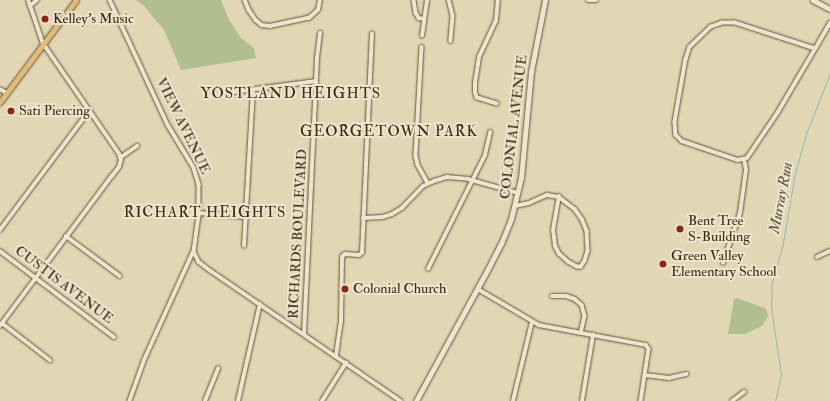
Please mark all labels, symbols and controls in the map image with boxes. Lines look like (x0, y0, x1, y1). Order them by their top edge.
place label: Kelley's Music (53, 11, 134, 27)
marker: Kelley's Music (40, 14, 50, 24)
street label: COLONIAL AVENUE (497, 54, 531, 200)
street label: VIEW AVENUE (152, 75, 214, 177)
district label: YOSTLAND HEIGHTS (201, 85, 381, 103)
place label: Sati Piercing (19, 103, 90, 119)
marker: Sati Piercing (6, 106, 16, 116)
district label: GEORGETOWN PARK (300, 123, 478, 141)
street label: RICHARDS BOULEVARD (285, 149, 311, 319)
water label: Murray Run (765, 161, 797, 235)
district label: RICHART HEIGHTS (124, 204, 286, 222)
place label: Bent Tree S-Building (688, 213, 750, 246)
marker: Bent Tree S-Building (675, 224, 685, 234)
street label: CUSTIS AVENUE (11, 243, 117, 327)
place label: Green Valley Elementary School (671, 248, 777, 280)
marker: Green Valley Elementary School (658, 259, 668, 269)
place label: Colonial Church (353, 281, 446, 297)
marker: Colonial Church (340, 284, 350, 294)

